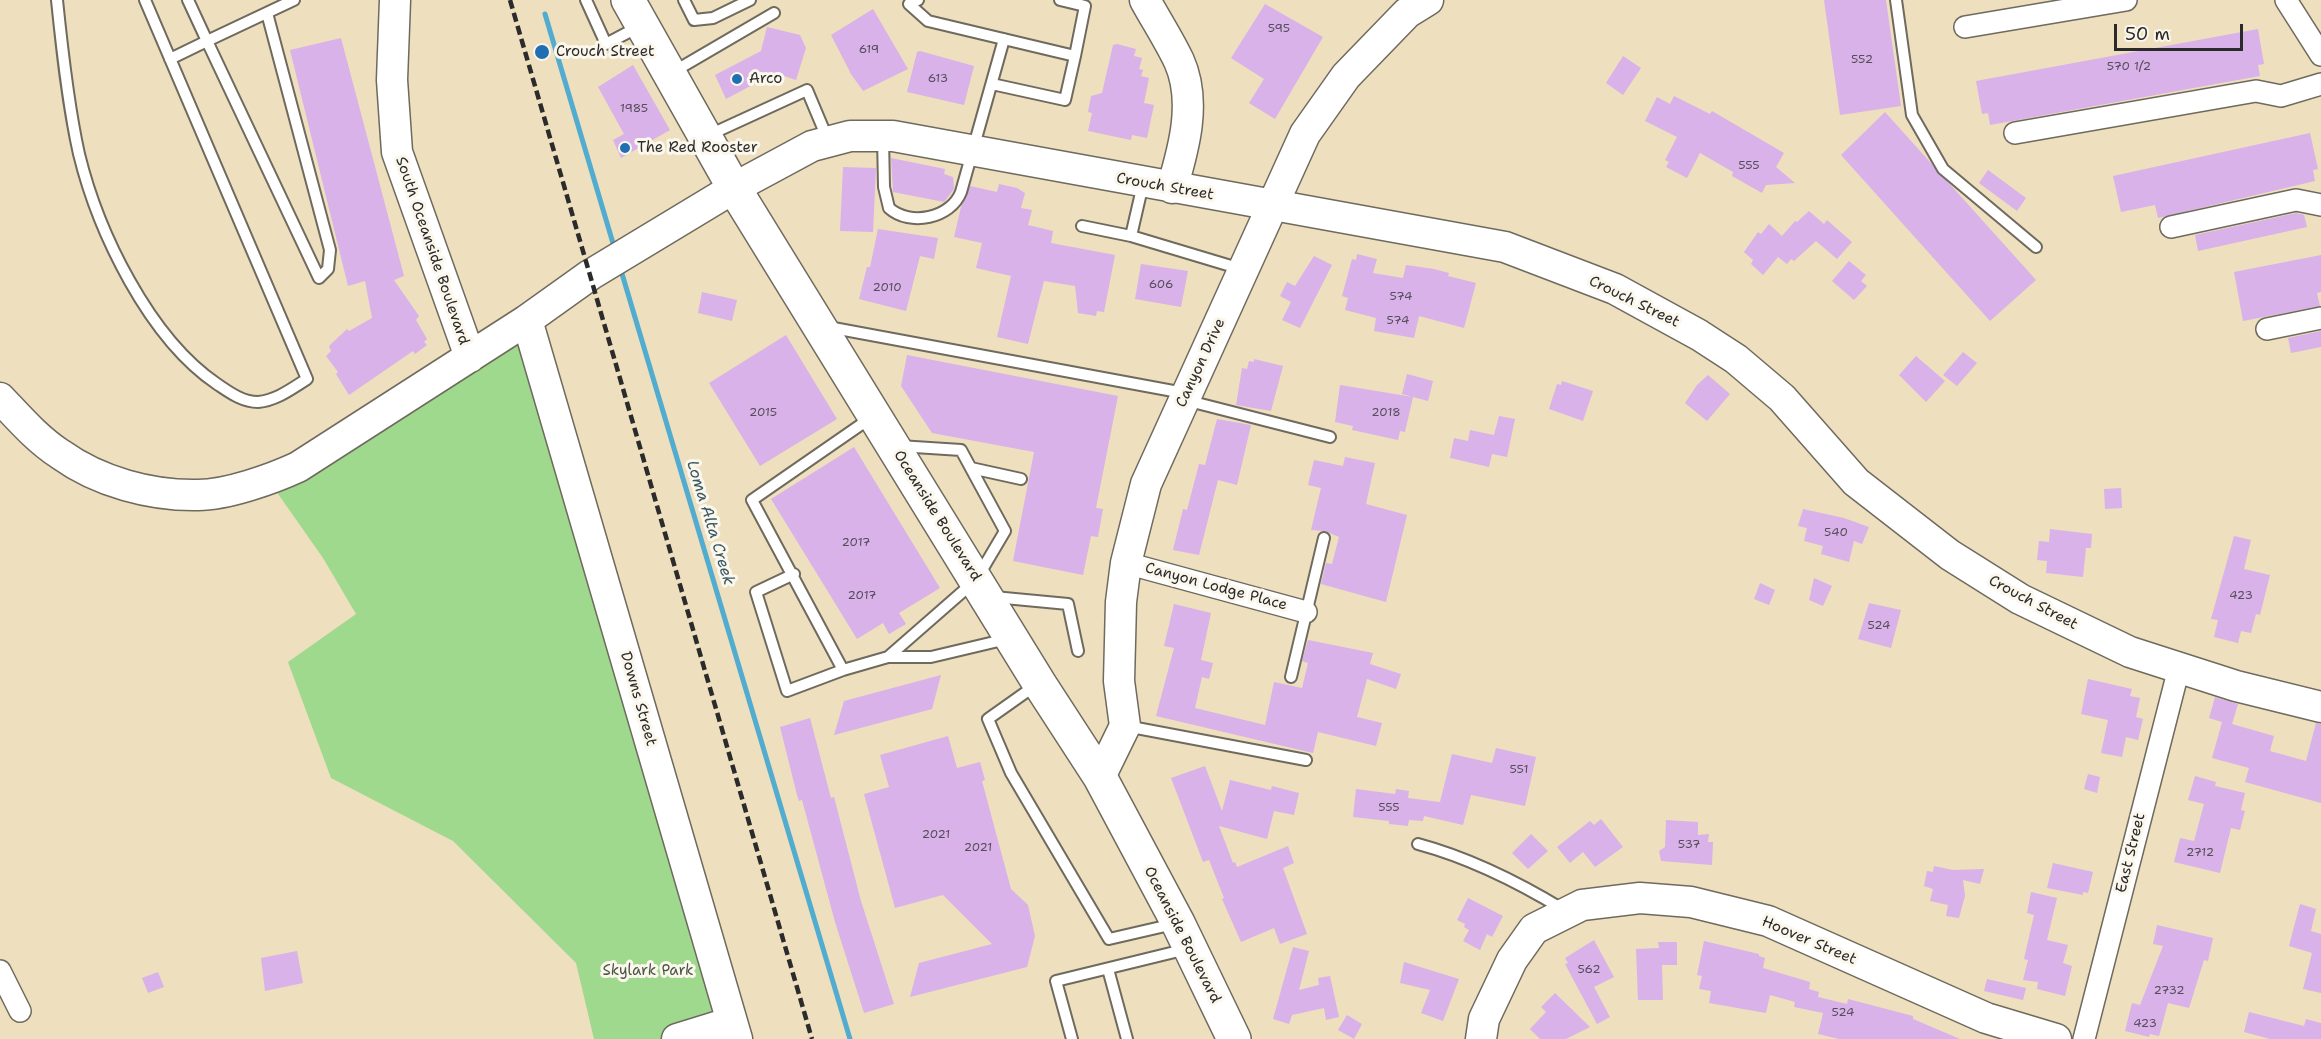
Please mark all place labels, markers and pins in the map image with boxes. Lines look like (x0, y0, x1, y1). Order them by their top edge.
marker: Crouch Street (533, 43, 551, 61)
place label: Crouch Street (556, 43, 655, 61)
place label: Arco (749, 70, 782, 88)
marker: Arco (730, 72, 744, 86)
place label: The Red Rooster (637, 139, 758, 157)
marker: The Red Rooster (618, 141, 632, 155)

